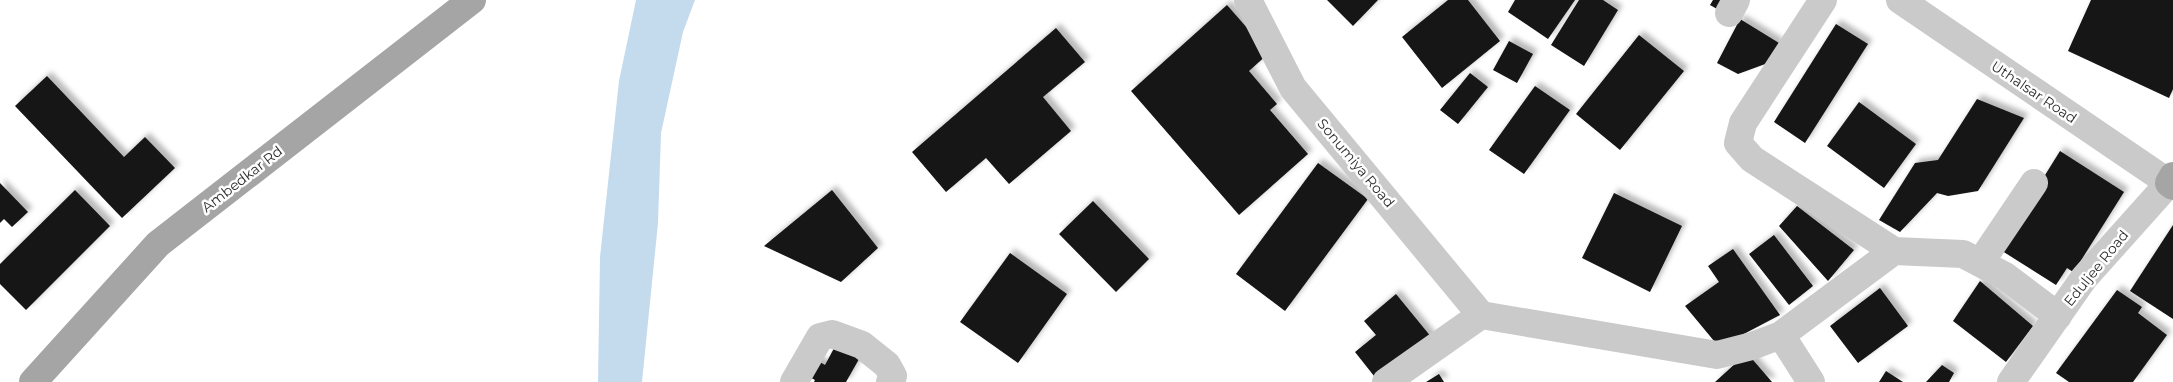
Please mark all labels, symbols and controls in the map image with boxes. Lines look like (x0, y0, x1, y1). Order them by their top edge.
street label: Uthalsar Road (1988, 57, 2080, 127)
street label: Sonumiya Road (1314, 115, 1398, 211)
street label: Ambedkar Rd (198, 142, 286, 216)
street label: Eduljee Road (2060, 226, 2132, 310)

